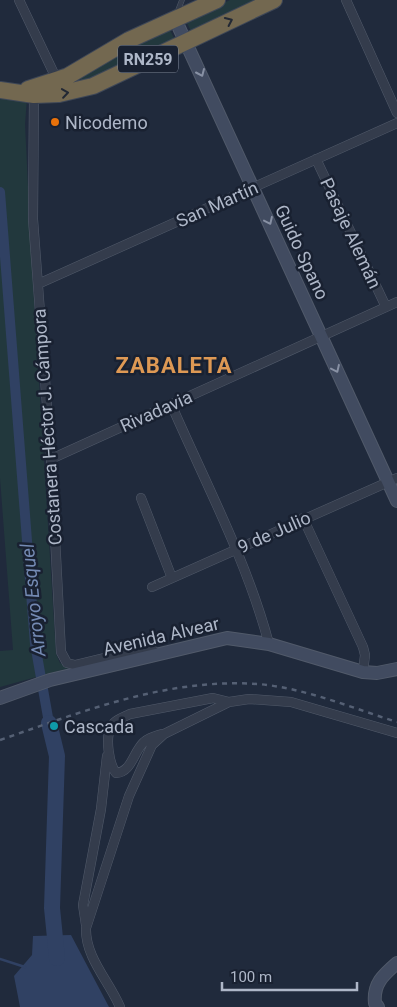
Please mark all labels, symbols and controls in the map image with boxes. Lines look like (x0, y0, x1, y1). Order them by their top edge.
one-way arrow (224, 16, 233, 27)
road number: RN259 (118, 46, 178, 72)
one-way arrow (195, 68, 206, 77)
one-way arrow (61, 88, 69, 99)
place label: Nicodemo (65, 112, 148, 133)
marker: Nicodemo (49, 116, 61, 128)
street label: Pasaje Alemán (316, 174, 386, 292)
street label: San Martín (173, 177, 261, 231)
street label: Guido Spano (271, 201, 333, 303)
one-way arrow (262, 216, 273, 225)
street label: Costanera Héctor J. Cámpora (28, 308, 66, 546)
district label: ZABALETA (116, 353, 232, 378)
one-way arrow (330, 364, 341, 373)
street label: Rivadavia (117, 386, 195, 436)
street label: 9 de Julio (234, 507, 314, 557)
water label: Arroyo Esquel (16, 542, 50, 659)
street label: Avenida Alvear (101, 612, 221, 660)
place label: Cascada (64, 716, 134, 737)
marker: Cascada (48, 720, 60, 732)
scale bar (222, 960, 357, 992)
text: 100 m (230, 968, 272, 986)

